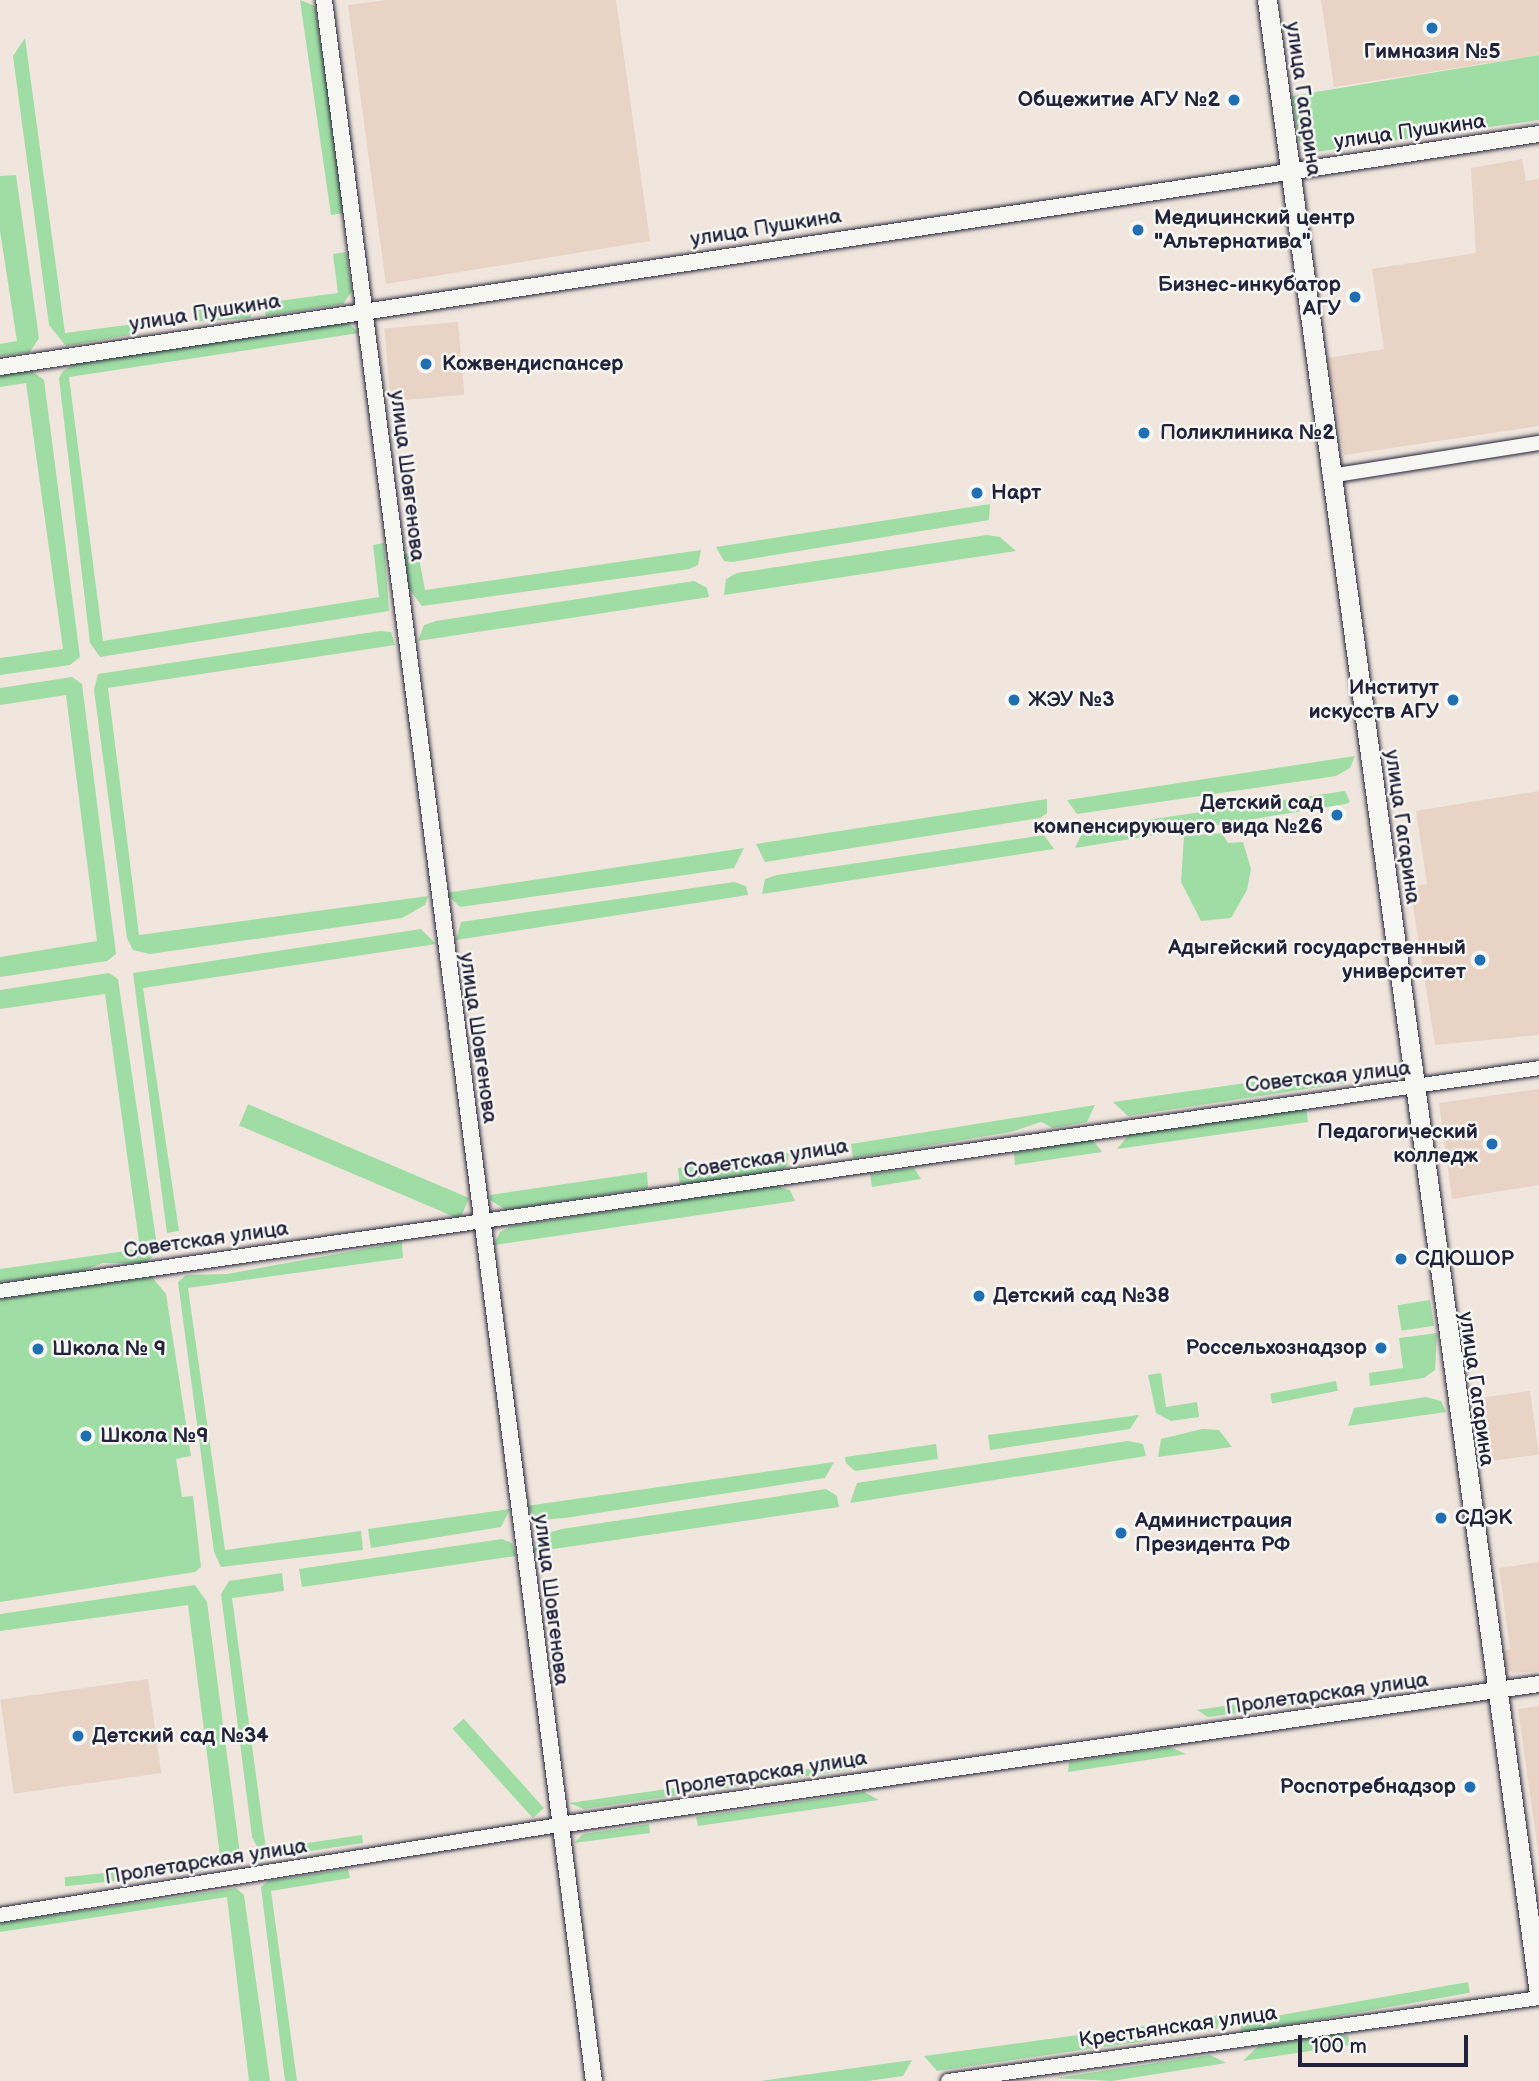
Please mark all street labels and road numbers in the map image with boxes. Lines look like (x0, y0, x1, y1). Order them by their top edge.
street label: улица Гагарина (1280, 20, 1326, 178)
street label: улица Пушкина (1333, 109, 1487, 155)
street label: улица Пушкина (689, 204, 843, 252)
street label: улица Пушкина (128, 289, 282, 337)
street label: улица Шовгенова (384, 389, 430, 563)
street label: улица Гагарина (1379, 748, 1425, 906)
street label: улица Шовгенова (454, 951, 502, 1125)
street label: Советская улица (1244, 1056, 1412, 1098)
street label: Советская улица (682, 1134, 850, 1184)
street label: Советская улица (122, 1216, 290, 1264)
street label: улица Гагарина (1453, 1310, 1499, 1468)
street label: улица Шовгенова (528, 1513, 574, 1687)
street label: Пролетарская улица (1224, 1667, 1430, 1721)
street label: Пролетарская улица (663, 1746, 869, 1802)
street label: Пролетарская улица (103, 1834, 309, 1890)
street label: Крестьянская улица (1077, 2001, 1279, 2053)

